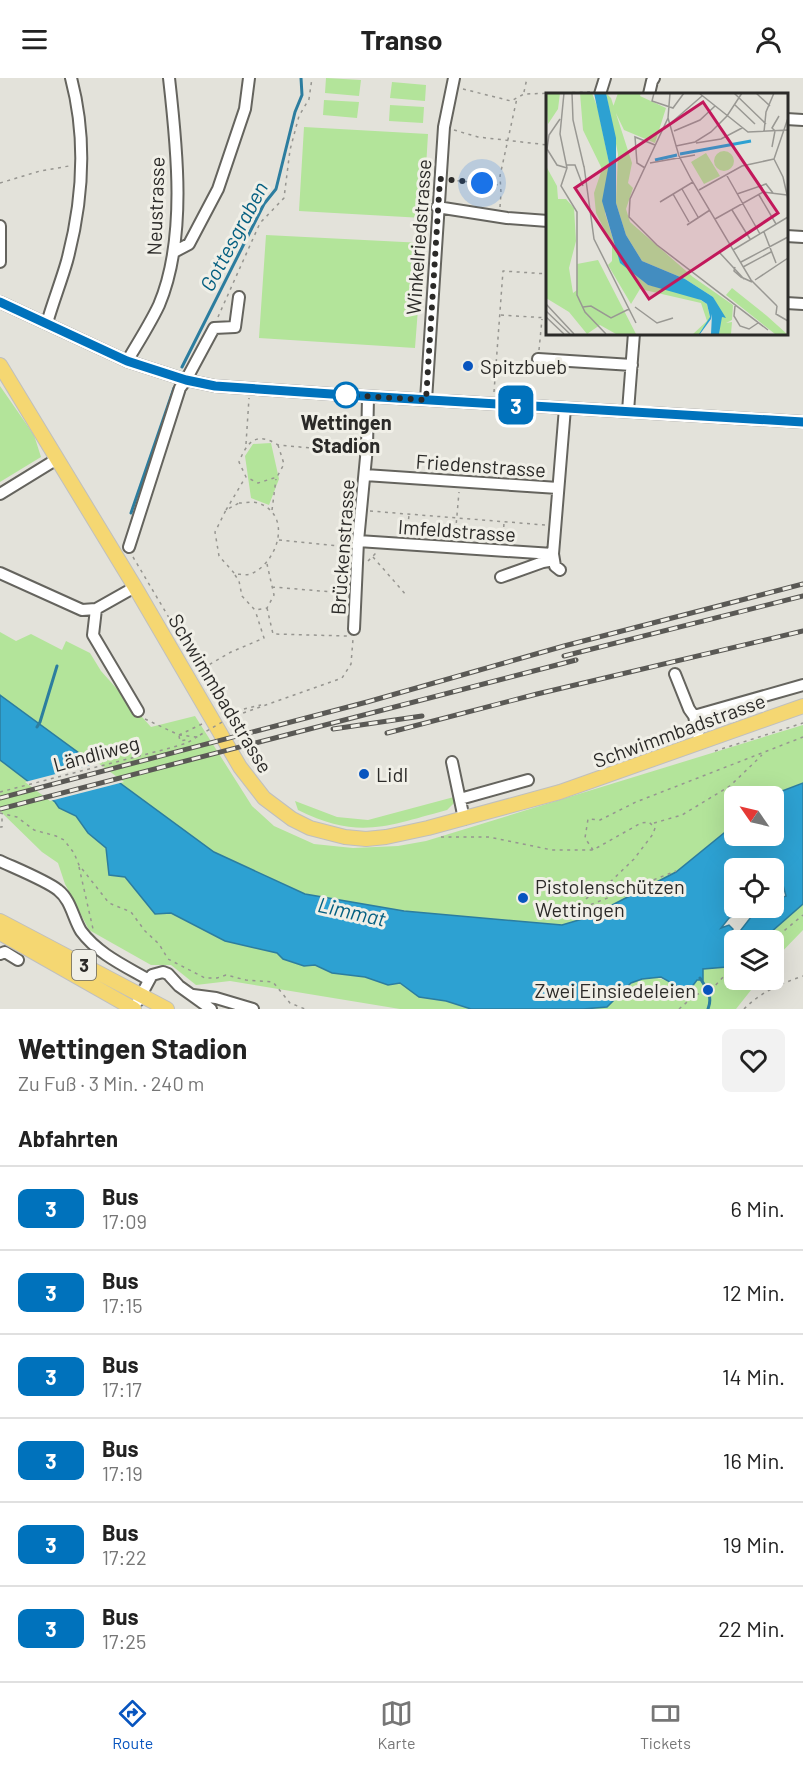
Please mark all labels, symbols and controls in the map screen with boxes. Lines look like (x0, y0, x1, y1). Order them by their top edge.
icon: menu (18, 23, 51, 56)
text: Transo (360, 23, 443, 55)
icon: person (752, 23, 785, 56)
inset map (546, 93, 788, 334)
street label: Neustrasse (141, 156, 169, 256)
street label: Winkelriedstrasse (401, 158, 435, 316)
your location (467, 168, 497, 198)
water label: Gottesgraben (194, 177, 272, 295)
place label: Spitzbueb (480, 354, 567, 378)
marker: Spitzbueb (461, 359, 475, 373)
marker: Wettingen Stadion (333, 382, 359, 408)
line badge: 3 (496, 386, 536, 424)
text: 3 (510, 393, 522, 418)
place label: Wettingen Stadion (300, 410, 392, 457)
street label: Friedenstrasse (415, 448, 547, 482)
street label: Brückenstrasse (325, 478, 359, 616)
street label: Imfeldstrasse (397, 514, 517, 546)
street label: Schwimmbadstrasse (164, 609, 278, 777)
street label: Schwimmbadstrasse (590, 688, 768, 772)
street label: Ländliweg (50, 730, 142, 776)
place label: Lidl (376, 762, 408, 786)
marker: Lidl (357, 767, 371, 781)
north arrow (724, 786, 784, 846)
map controls (724, 786, 784, 990)
button: locate (724, 858, 784, 918)
place label: Pistolenschützen Wettingen (535, 874, 685, 921)
water label: Limmat (316, 891, 389, 931)
marker: Pistolenschützen Wettingen (516, 891, 530, 905)
button: layers (724, 930, 784, 990)
road number: 3 (72, 950, 96, 980)
place label: Zwei Einsiedeleien (534, 978, 696, 1002)
marker: Zwei Einsiedeleien (701, 983, 715, 997)
button: heart (722, 1029, 785, 1092)
text: Wettingen Stadion (18, 1031, 247, 1065)
text: Zu Fuß · 3 Min. · 240 m (18, 1071, 204, 1095)
text: Abfahrten (18, 1125, 118, 1151)
text: Bus (102, 1183, 139, 1209)
text: 6 Min. (730, 1195, 785, 1221)
text: 3 (45, 1196, 57, 1221)
text: 17:09 (102, 1209, 147, 1233)
text: Bus (102, 1267, 139, 1293)
text: 12 Min. (722, 1279, 785, 1305)
text: 3 (45, 1280, 57, 1305)
text: 17:15 (102, 1293, 143, 1317)
text: Bus (102, 1351, 139, 1377)
text: 14 Min. (722, 1363, 785, 1389)
text: 3 (45, 1364, 57, 1389)
text: 17:17 (102, 1377, 142, 1401)
text: Bus (102, 1435, 139, 1461)
text: 16 Min. (723, 1447, 785, 1473)
text: 3 (45, 1448, 57, 1473)
text: 17:19 (102, 1461, 143, 1485)
text: Bus (102, 1519, 139, 1545)
text: 19 Min. (723, 1531, 785, 1557)
text: 3 (45, 1532, 57, 1557)
text: 17:22 (102, 1545, 147, 1569)
text: Bus (102, 1603, 139, 1629)
text: 22 Min. (718, 1615, 785, 1641)
text: 3 (45, 1616, 57, 1641)
text: 17:25 (102, 1629, 146, 1653)
tab: Route (112, 1697, 153, 1752)
tab: Karte (378, 1697, 416, 1752)
tab: Tickets (640, 1697, 691, 1752)

